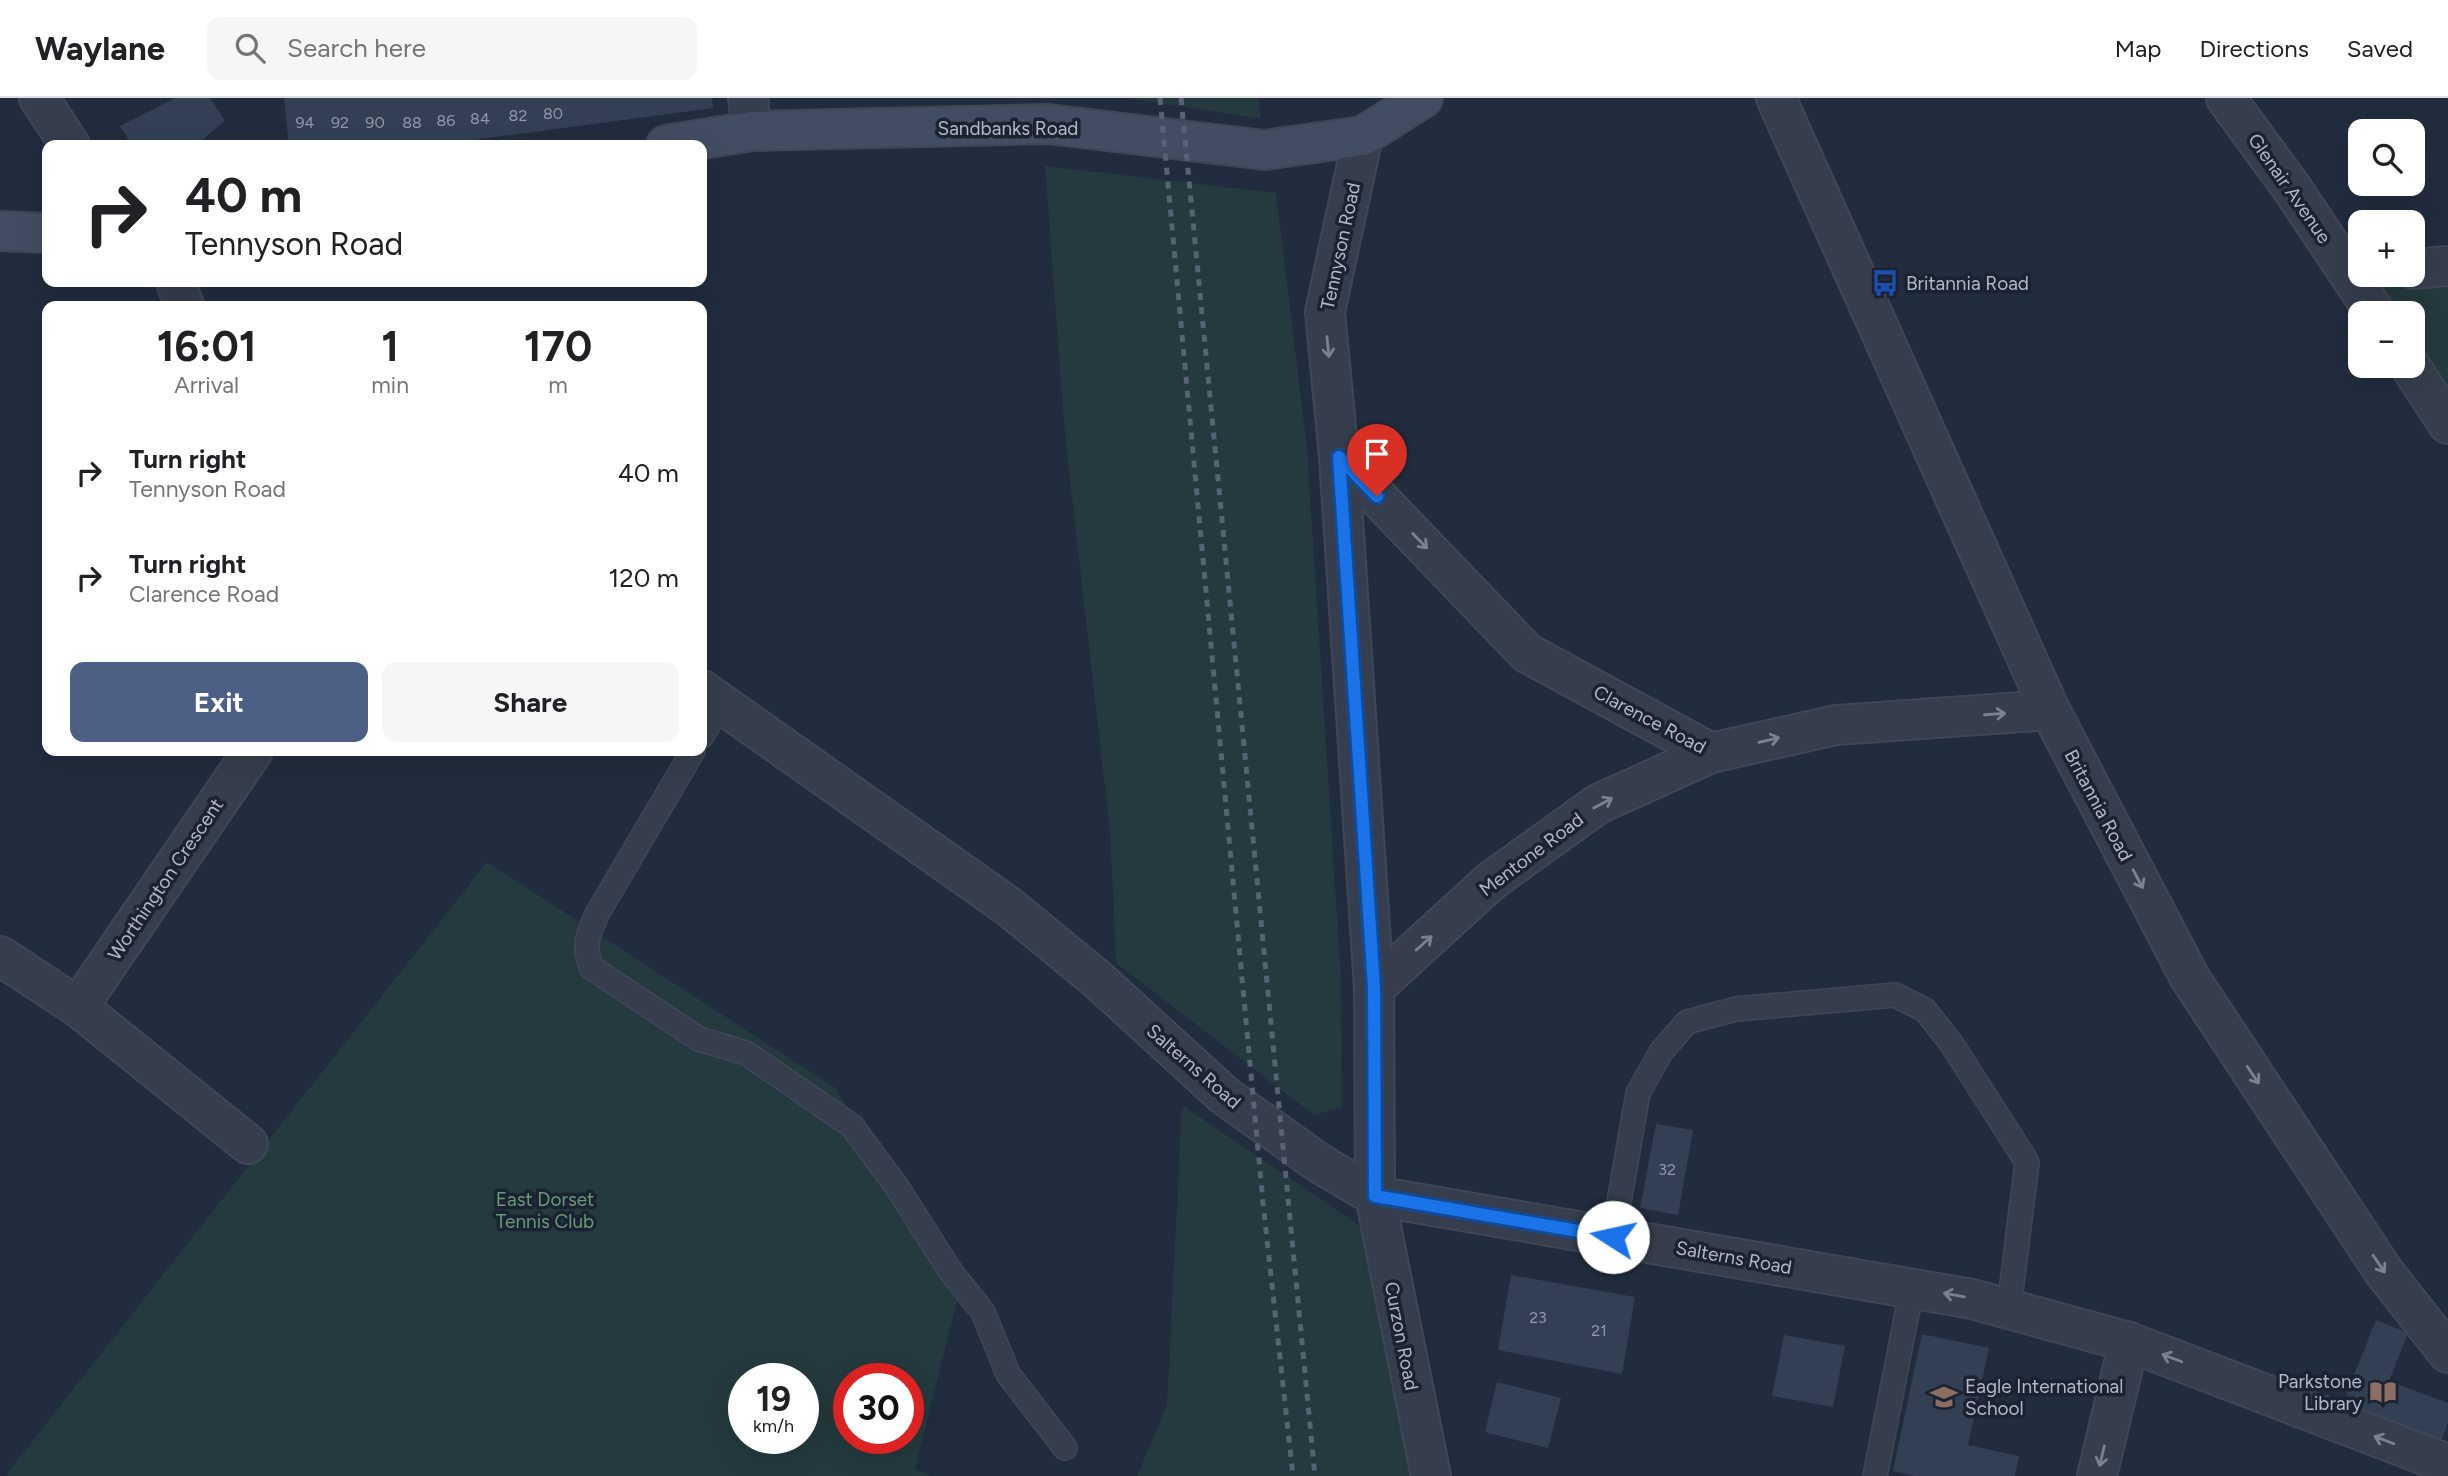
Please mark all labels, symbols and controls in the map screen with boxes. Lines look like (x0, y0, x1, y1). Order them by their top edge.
search box (207, 17, 697, 80)
text: Waylane (35, 29, 165, 68)
icon: search (231, 29, 269, 67)
text: Search here (287, 32, 426, 64)
text: Map (2115, 34, 2161, 63)
text: Directions (2199, 34, 2309, 63)
text: Saved (2347, 34, 2413, 63)
house number: 80 (543, 104, 563, 123)
house number: 82 (509, 106, 527, 125)
house number: 84 (470, 109, 490, 128)
house number: 86 (437, 111, 455, 130)
house number: 94 (296, 113, 315, 132)
house number: 92 (331, 113, 349, 132)
house number: 90 (365, 113, 385, 132)
house number: 88 (402, 113, 422, 132)
street label: Sandbanks Road (937, 117, 1079, 140)
map controls (2348, 119, 2425, 378)
button: search (2348, 119, 2425, 196)
street label: Glenair Avenue (2243, 129, 2336, 248)
text: 40 m (185, 165, 302, 224)
icon: right (70, 168, 161, 259)
street label: Tennyson Road (1316, 180, 1365, 312)
button: + (2348, 210, 2425, 287)
text: Tennyson Road (185, 225, 403, 263)
bus stop icon: Britannia Road (1870, 268, 1900, 298)
place label: Britannia Road (1906, 272, 2029, 295)
button: − (2348, 301, 2425, 378)
text: 16:01 (157, 321, 256, 372)
text: 1 (381, 321, 399, 372)
text: 170 (524, 321, 592, 372)
one-way arrow (1322, 335, 1335, 358)
text: Arrival (174, 371, 239, 399)
text: min (371, 371, 409, 399)
text: m (548, 371, 568, 399)
pin (1347, 424, 1407, 496)
icon: arrive (1358, 435, 1396, 473)
text: Turn right (129, 443, 246, 475)
icon: right (70, 454, 108, 492)
text: 40 m (618, 457, 679, 489)
text: Tennyson Road (129, 475, 286, 503)
one-way arrow (1412, 533, 1429, 550)
text: Turn right (129, 548, 246, 580)
icon: right (70, 559, 108, 597)
text: 120 m (609, 562, 679, 594)
text: Clarence Road (129, 580, 279, 608)
button: Exit (70, 662, 368, 742)
button: Share (382, 662, 679, 742)
street label: Clarence Road (1590, 680, 1710, 759)
one-way arrow (1983, 707, 2006, 720)
one-way arrow (1757, 733, 1780, 746)
street label: Britannia Road (2060, 746, 2138, 865)
street label: Worthington Crescent (103, 794, 228, 965)
one-way arrow (1592, 796, 1613, 809)
street label: Mentone Road (1475, 808, 1588, 901)
one-way arrow (2131, 868, 2145, 889)
one-way arrow (1415, 934, 1432, 951)
street label: Salterns Road (1142, 1019, 1246, 1114)
one-way arrow (2246, 1064, 2260, 1084)
house number: 32 (1658, 1160, 1676, 1179)
park label: East Dorset Tennis Club (496, 1188, 594, 1233)
position arrow (1576, 1200, 1650, 1274)
street label: Salterns Road (1674, 1236, 1794, 1279)
one-way arrow (2372, 1254, 2386, 1273)
street label: Curzon Road (1380, 1280, 1423, 1392)
one-way arrow (1943, 1288, 1966, 1301)
house number: 23 (1529, 1308, 1547, 1327)
house number: 21 (1591, 1321, 1607, 1340)
one-way arrow (2162, 1351, 2183, 1364)
speed limit sign: 30 (833, 1363, 924, 1454)
place label: Parkstone Library (2278, 1370, 2362, 1415)
place label: Eagle International School (1965, 1375, 2123, 1420)
library icon: Parkstone Library (2368, 1377, 2398, 1407)
text: 19 (756, 1378, 791, 1420)
school or university icon: Eagle International School (1929, 1382, 1959, 1412)
text: km/h (753, 1415, 794, 1437)
one-way arrow (2374, 1432, 2396, 1445)
one-way arrow (2095, 1444, 2108, 1467)

